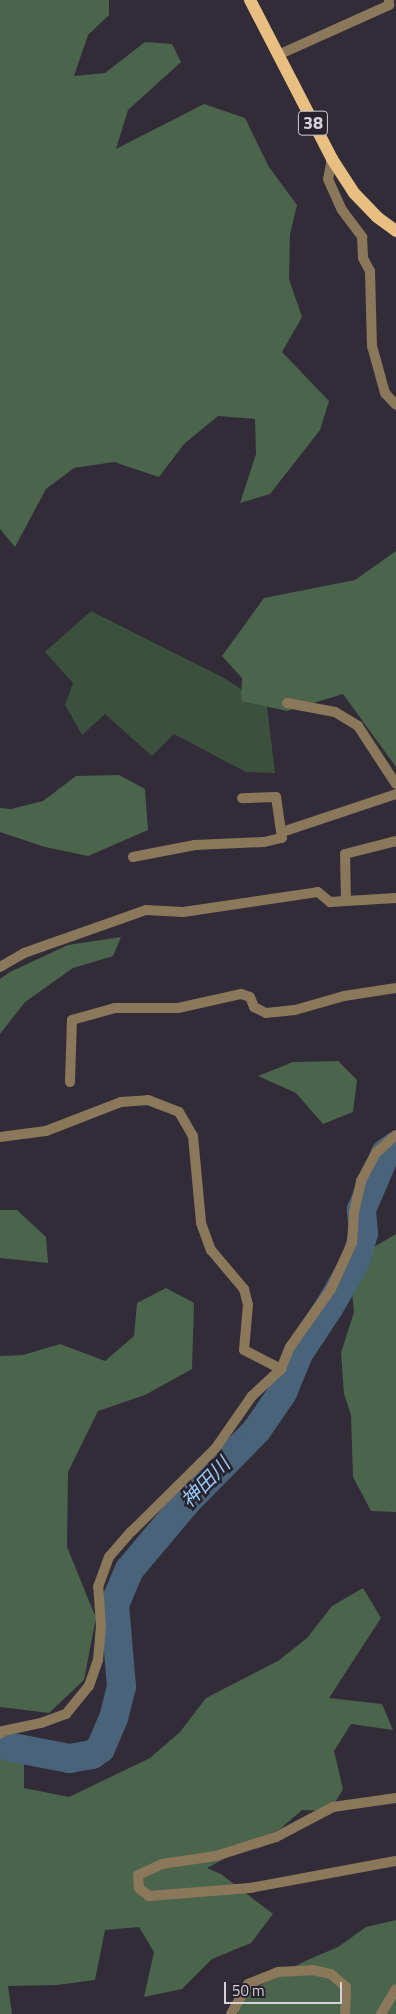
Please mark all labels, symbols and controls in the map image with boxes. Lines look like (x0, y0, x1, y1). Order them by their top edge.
road number: 38 (297, 108, 329, 138)
water label: 神田川 (176, 1452, 234, 1512)
scale bar (226, 1972, 344, 2004)
text: 50 m (232, 1979, 265, 2002)

